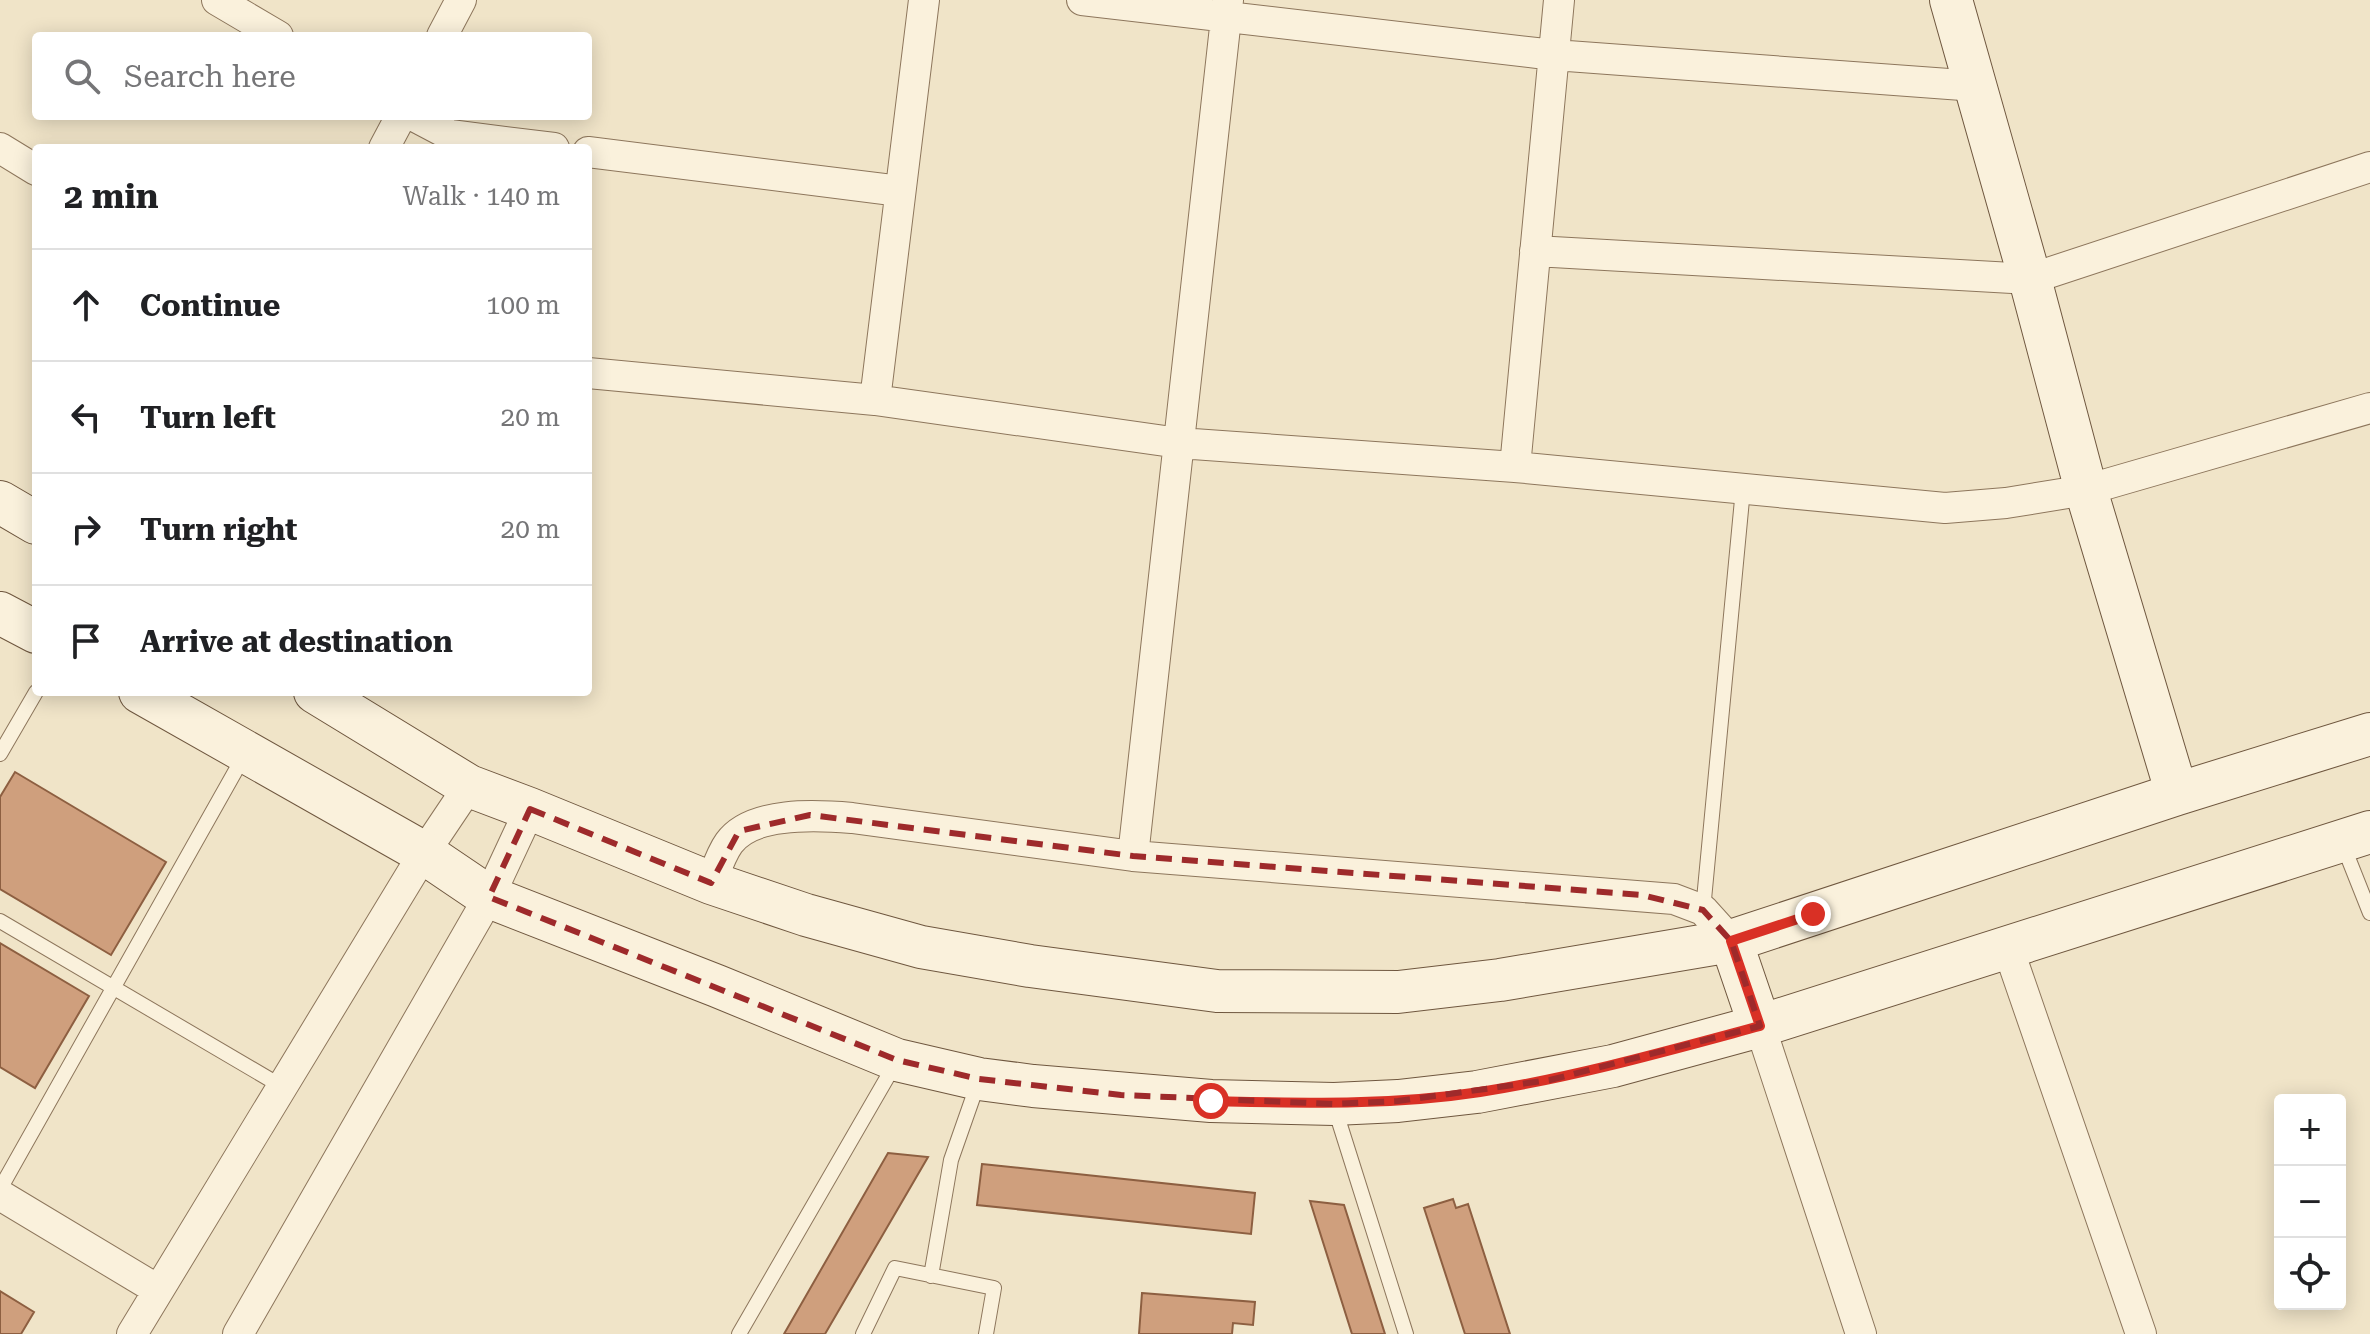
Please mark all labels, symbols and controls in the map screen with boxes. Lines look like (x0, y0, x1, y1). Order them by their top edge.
search box (32, 32, 592, 120)
icon: search (60, 54, 104, 98)
text: Search here (124, 59, 296, 94)
text: 2 min (64, 176, 159, 216)
text: Walk · 140 m (402, 181, 560, 211)
icon: ahead (64, 283, 108, 327)
text: Continue (140, 288, 280, 323)
text: 100 m (486, 290, 560, 320)
icon: left (64, 395, 108, 439)
text: Turn left (140, 400, 276, 435)
text: 20 m (501, 402, 560, 432)
icon: right (64, 507, 108, 551)
text: Turn right (140, 512, 297, 547)
text: 20 m (501, 514, 560, 544)
icon: arrive (64, 619, 108, 663)
text: Arrive at destination (140, 624, 453, 659)
route end (1795, 896, 1831, 932)
route start (1193, 1083, 1229, 1119)
map controls (2274, 1094, 2346, 1310)
button: + (2274, 1094, 2346, 1166)
button: − (2274, 1166, 2346, 1238)
button: locate (2274, 1238, 2346, 1310)

